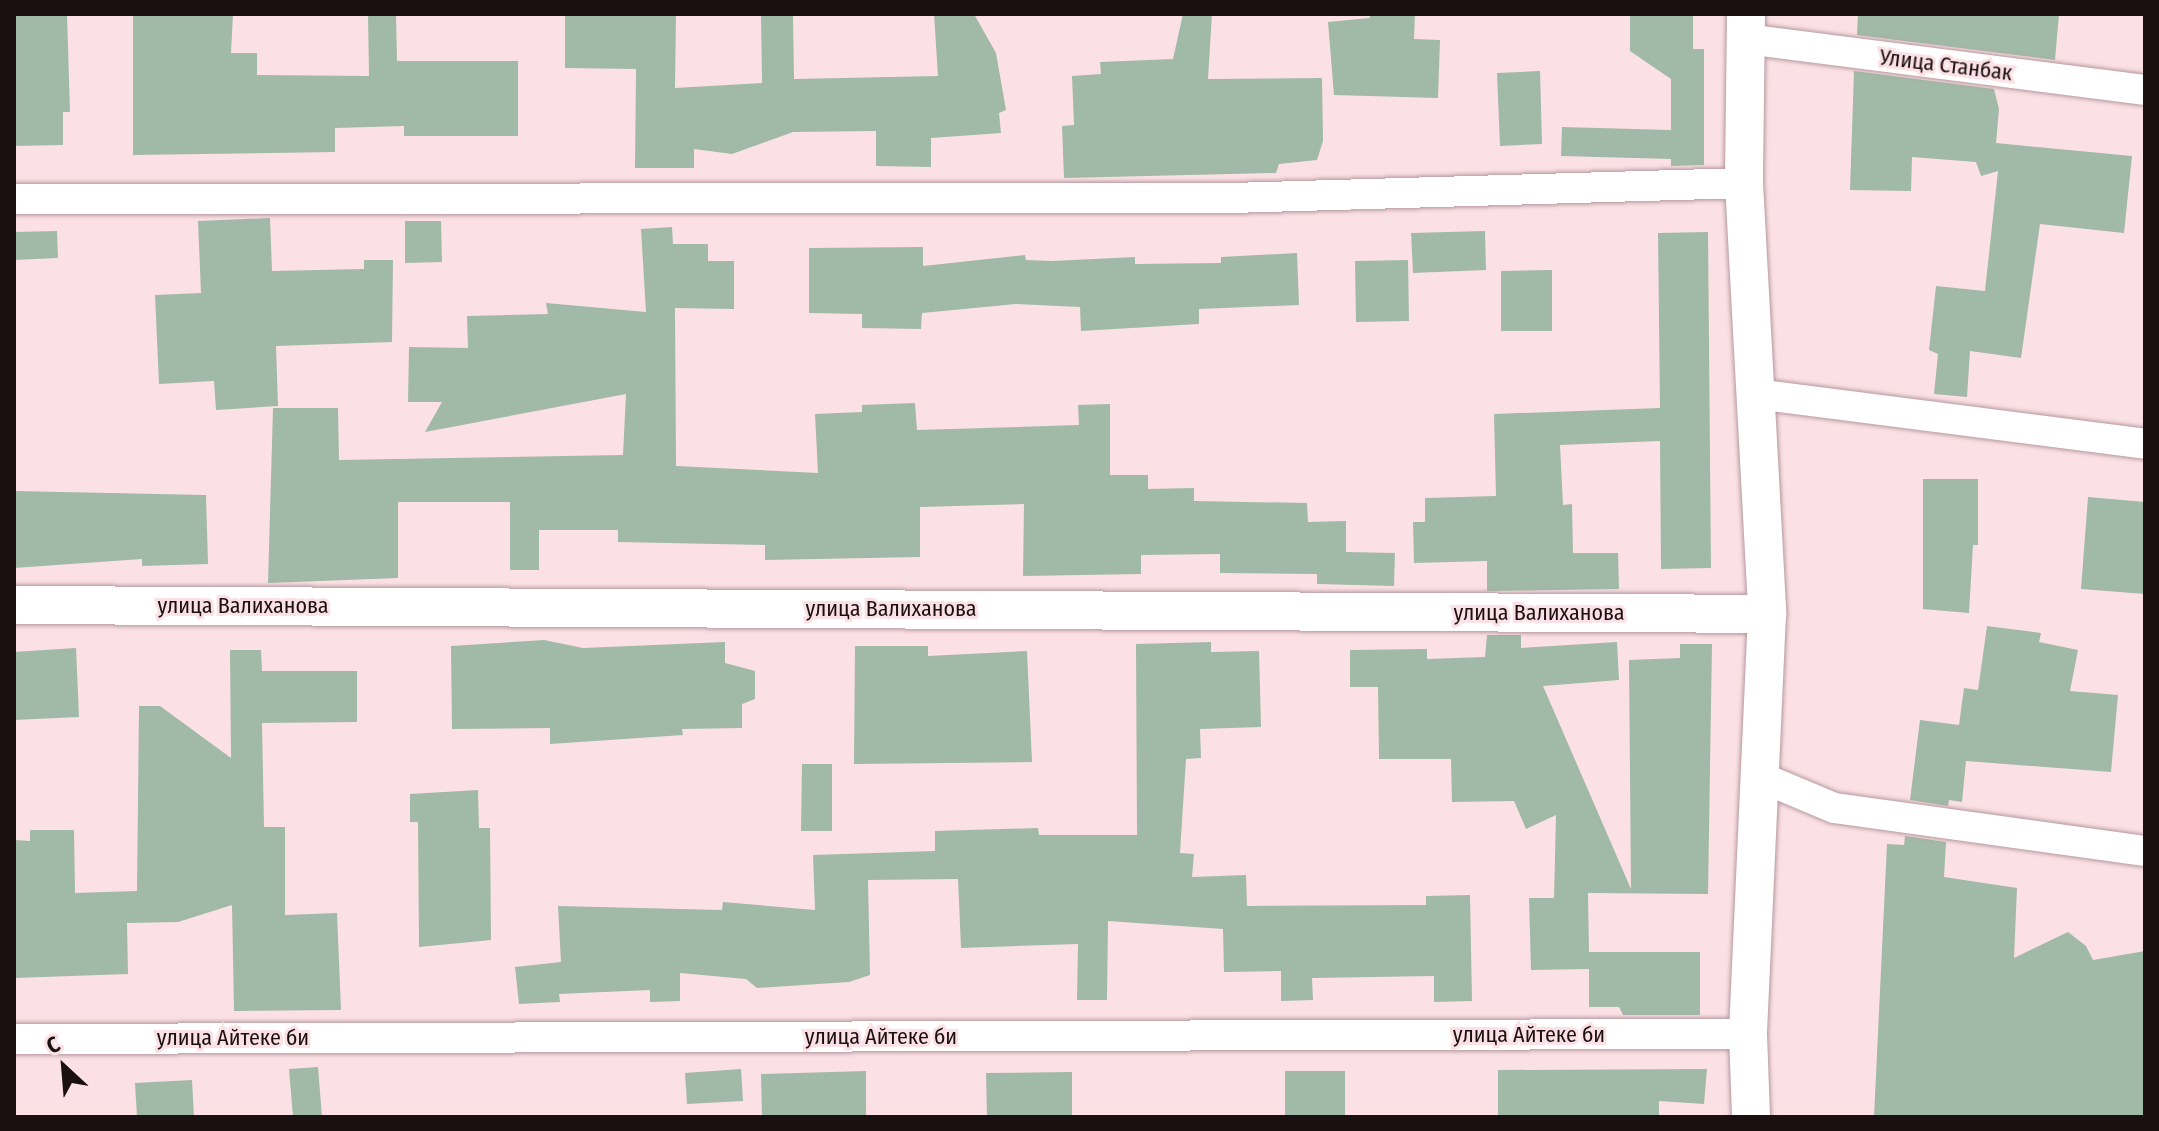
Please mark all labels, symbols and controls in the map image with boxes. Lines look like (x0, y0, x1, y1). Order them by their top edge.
street label: Улица Станбак (1878, 44, 2014, 86)
street label: улица Валиханова (157, 593, 329, 619)
street label: улица Валиханова (805, 596, 977, 622)
street label: улица Валиханова (1453, 600, 1625, 626)
street label: улица Айтеке би (1453, 1022, 1605, 1048)
street label: улица Айтеке би (805, 1024, 957, 1050)
street label: улица Айтеке би (157, 1025, 309, 1051)
north arrow (24, 1027, 104, 1107)
text: С (42, 1030, 64, 1060)

